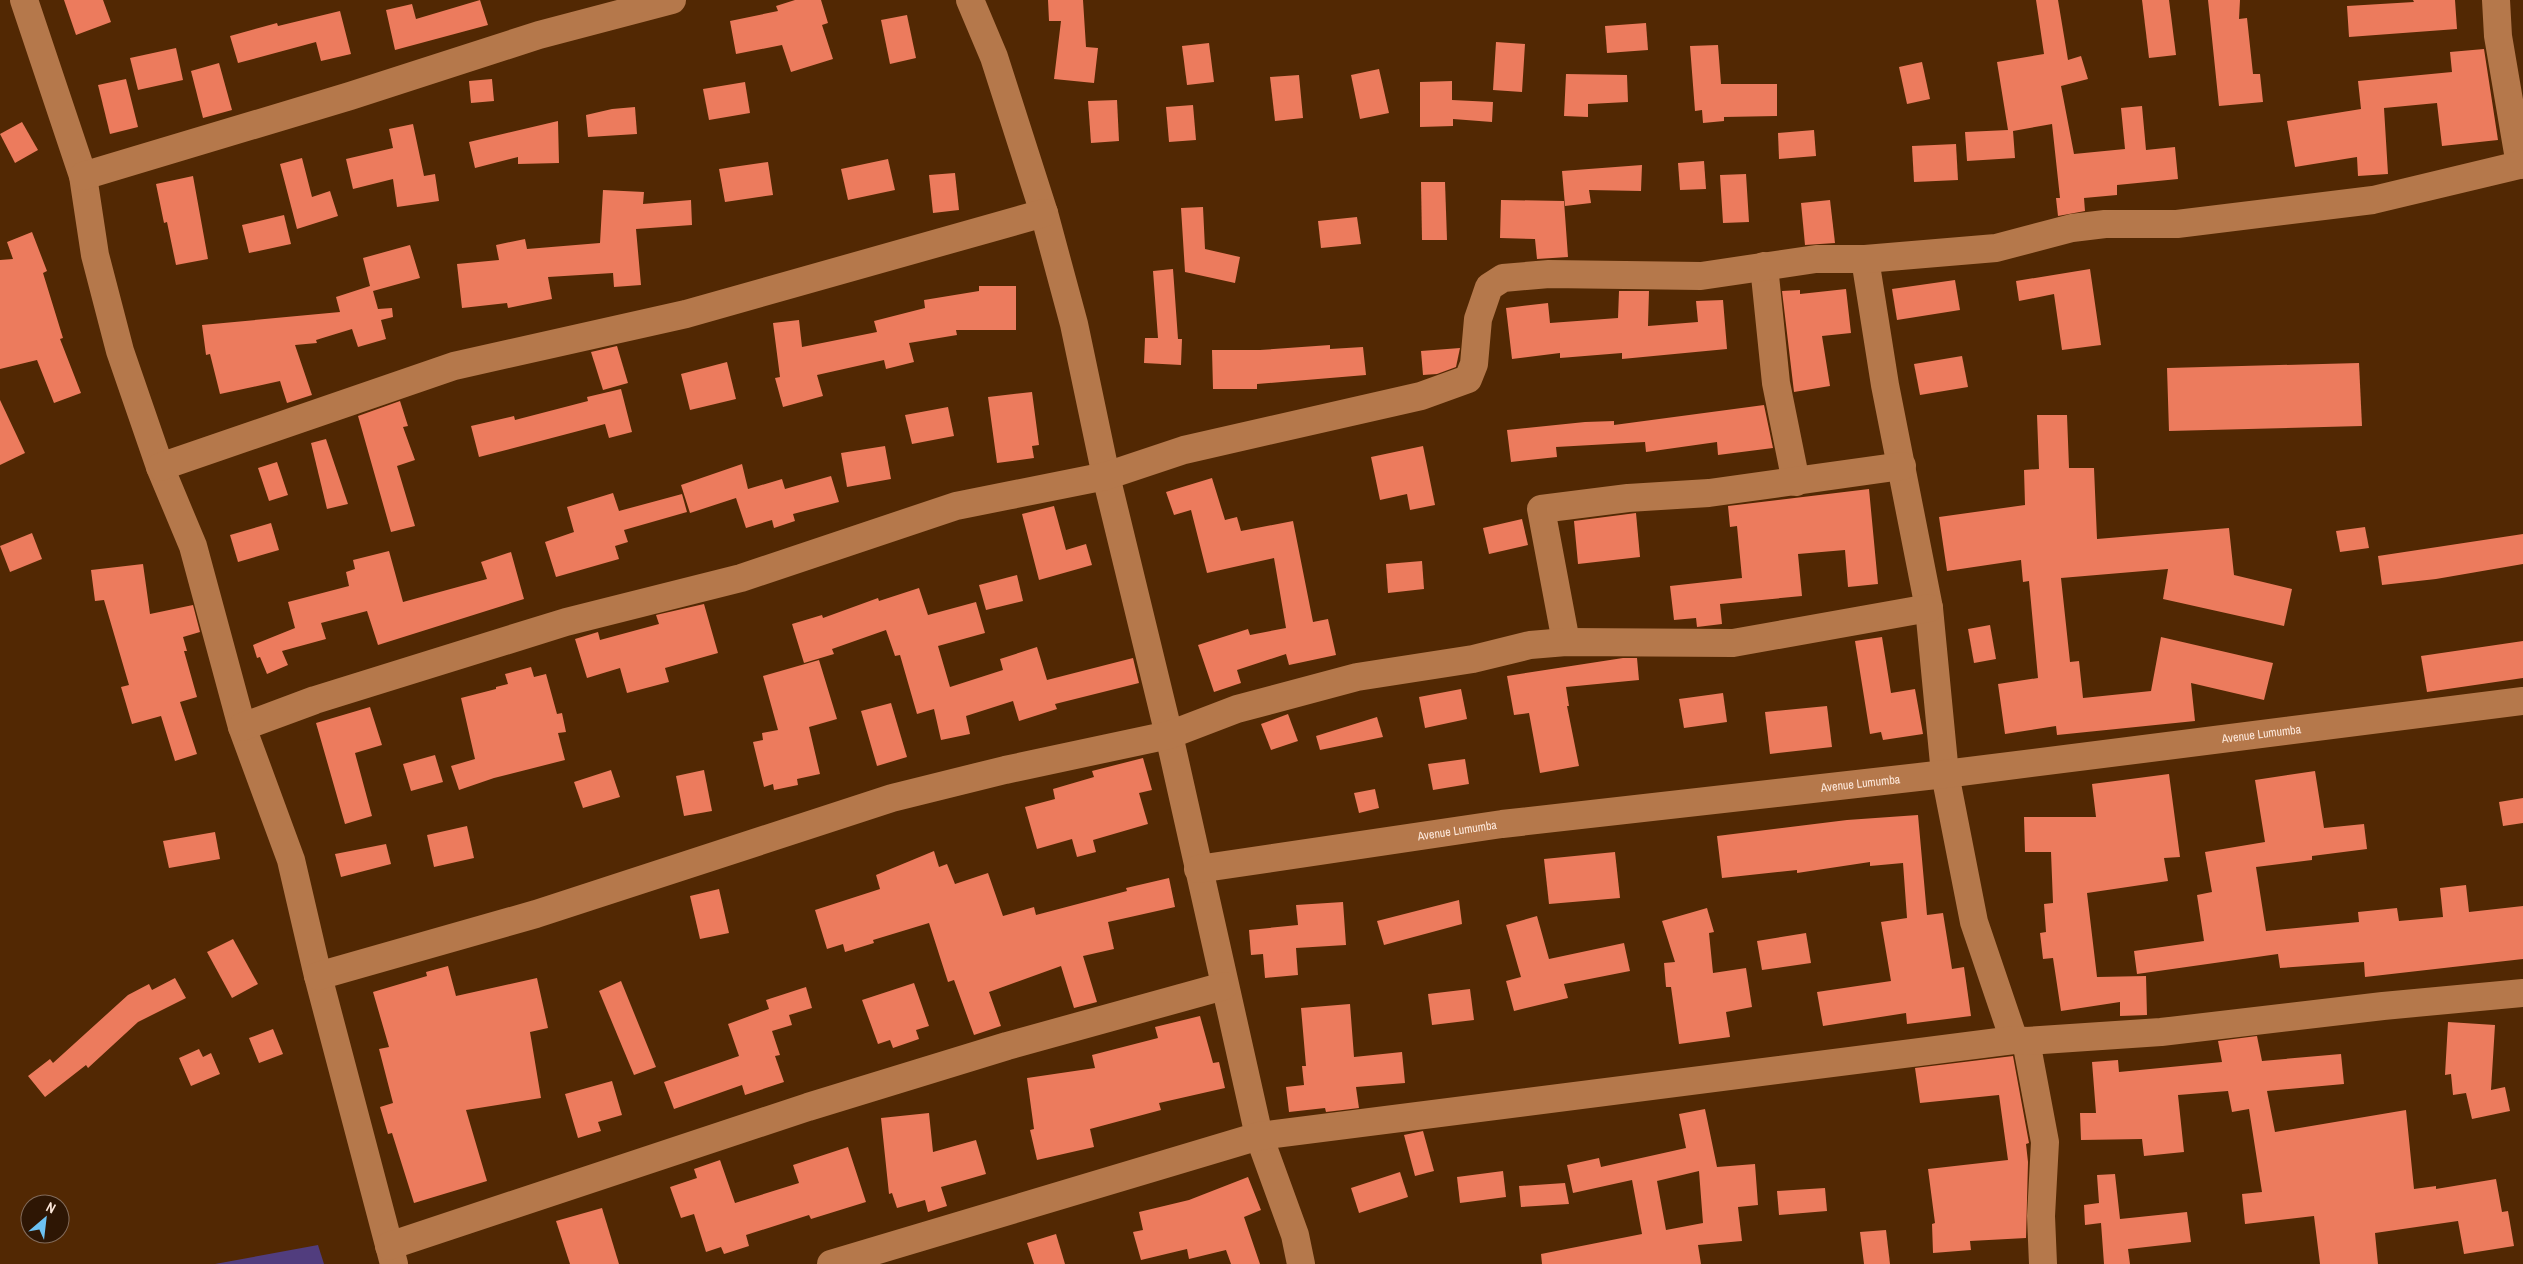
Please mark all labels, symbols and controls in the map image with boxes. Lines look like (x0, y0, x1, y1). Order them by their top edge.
street label: Avenue Lumumba (2220, 721, 2302, 747)
street label: Avenue Lumumba (1819, 771, 1901, 796)
street label: Avenue Lumumba (1416, 817, 1498, 845)
north arrow (20, 1194, 70, 1244)
text: N (43, 1198, 59, 1217)

